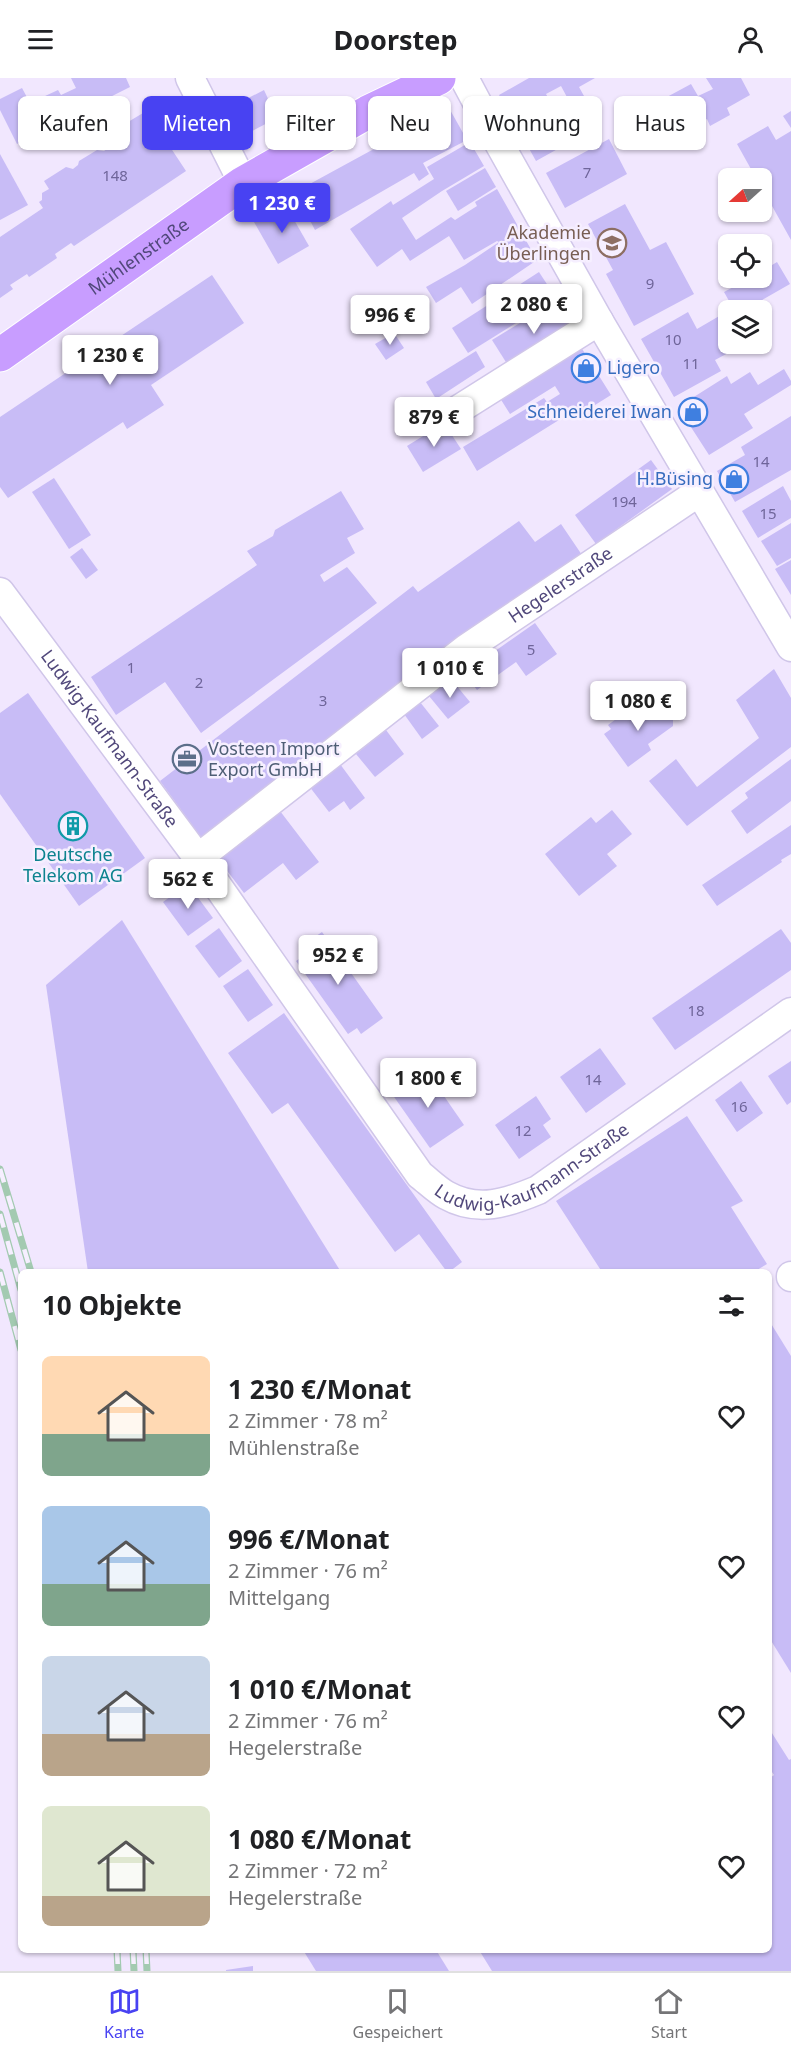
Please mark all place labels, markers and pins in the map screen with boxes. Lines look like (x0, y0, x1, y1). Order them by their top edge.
pin: 1 230 € (227, 183, 337, 234)
place label: Akademie Überlingen (496, 220, 591, 265)
school or university icon: Akademie Überlingen (596, 227, 628, 259)
pin: 2 080 € (479, 284, 589, 335)
pin: 996 € (348, 295, 432, 346)
pin: 1 230 € (55, 335, 165, 386)
shop icon: Ligero (570, 352, 602, 384)
place label: Ligero (607, 355, 660, 379)
shop icon: Schneiderei Iwan (677, 396, 709, 428)
pin: 879 € (392, 397, 476, 448)
place label: Schneiderei Iwan (527, 399, 672, 423)
shop icon: H.Büsing (718, 463, 750, 495)
place label: H.Büsing (637, 466, 713, 490)
pin: 1 010 € (395, 648, 505, 699)
pin: 1 080 € (583, 681, 693, 732)
place label: Vosteen Import Export GmbH (208, 736, 340, 781)
office icon: Vosteen Import Export GmbH (171, 743, 203, 775)
building icon: Deutsche Telekom AG (57, 810, 89, 842)
place label: Deutsche Telekom AG (23, 842, 123, 887)
pin: 562 € (146, 859, 230, 910)
pin: 952 € (296, 935, 380, 986)
pin: 1 800 € (373, 1058, 483, 1109)

